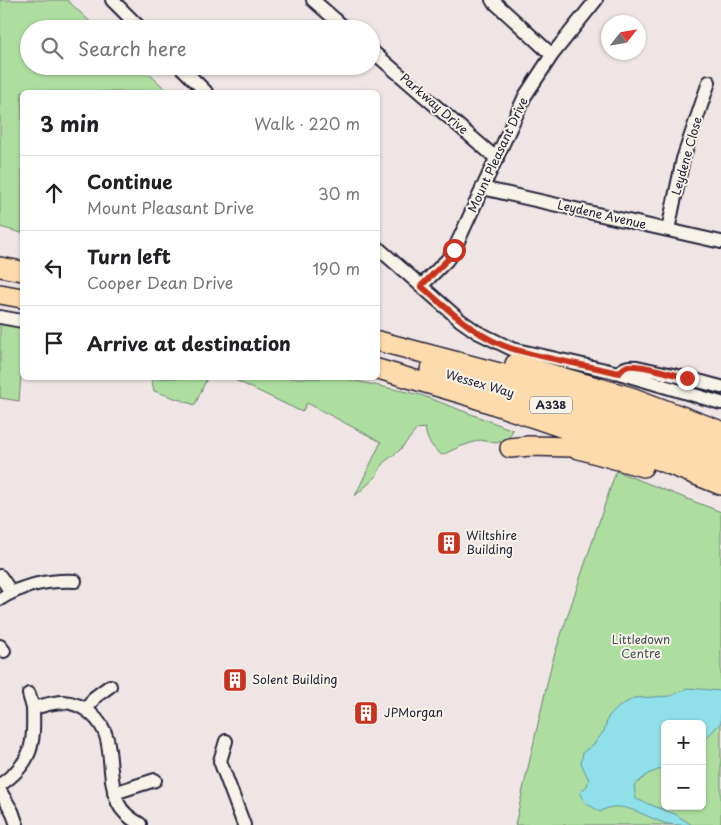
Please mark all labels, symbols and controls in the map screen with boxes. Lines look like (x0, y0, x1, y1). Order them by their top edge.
north arrow (601, 15, 646, 60)
search box (20, 20, 380, 75)
icon: search (38, 34, 66, 62)
text: Search here (78, 34, 187, 62)
street label: Parkway Drive (397, 69, 473, 138)
street label: Mount Pleasant Drive (462, 94, 532, 215)
text: 3 min (40, 107, 99, 139)
text: Walk · 220 m (254, 111, 360, 135)
street label: Leydene Close (666, 115, 706, 197)
text: Continue (87, 167, 173, 195)
icon: ahead (40, 179, 68, 207)
text: 30 m (318, 181, 360, 205)
text: Mount Pleasant Drive (87, 195, 254, 219)
street label: Leydene Avenue (556, 195, 649, 233)
route start (443, 239, 466, 262)
text: Turn left (87, 242, 171, 270)
icon: left (40, 254, 68, 282)
text: 190 m (312, 256, 360, 280)
text: Cooper Dean Drive (87, 270, 233, 294)
icon: arrive (40, 329, 68, 357)
text: Arrive at destination (87, 329, 291, 357)
street label: Wessex Way (444, 365, 517, 401)
route end (676, 367, 699, 390)
road number: A338 (530, 396, 572, 414)
place label: Wiltshire Building (466, 526, 517, 558)
building icon: Wiltshire Building (436, 530, 462, 556)
park label: Littledown Centre (612, 630, 670, 662)
building icon: Solent Building (222, 667, 248, 693)
place label: Solent Building (252, 670, 338, 688)
building icon: JPMorgan (353, 700, 379, 726)
place label: JPMorgan (384, 703, 443, 721)
map controls (661, 720, 706, 810)
button: + (661, 720, 706, 765)
button: − (661, 765, 706, 810)

